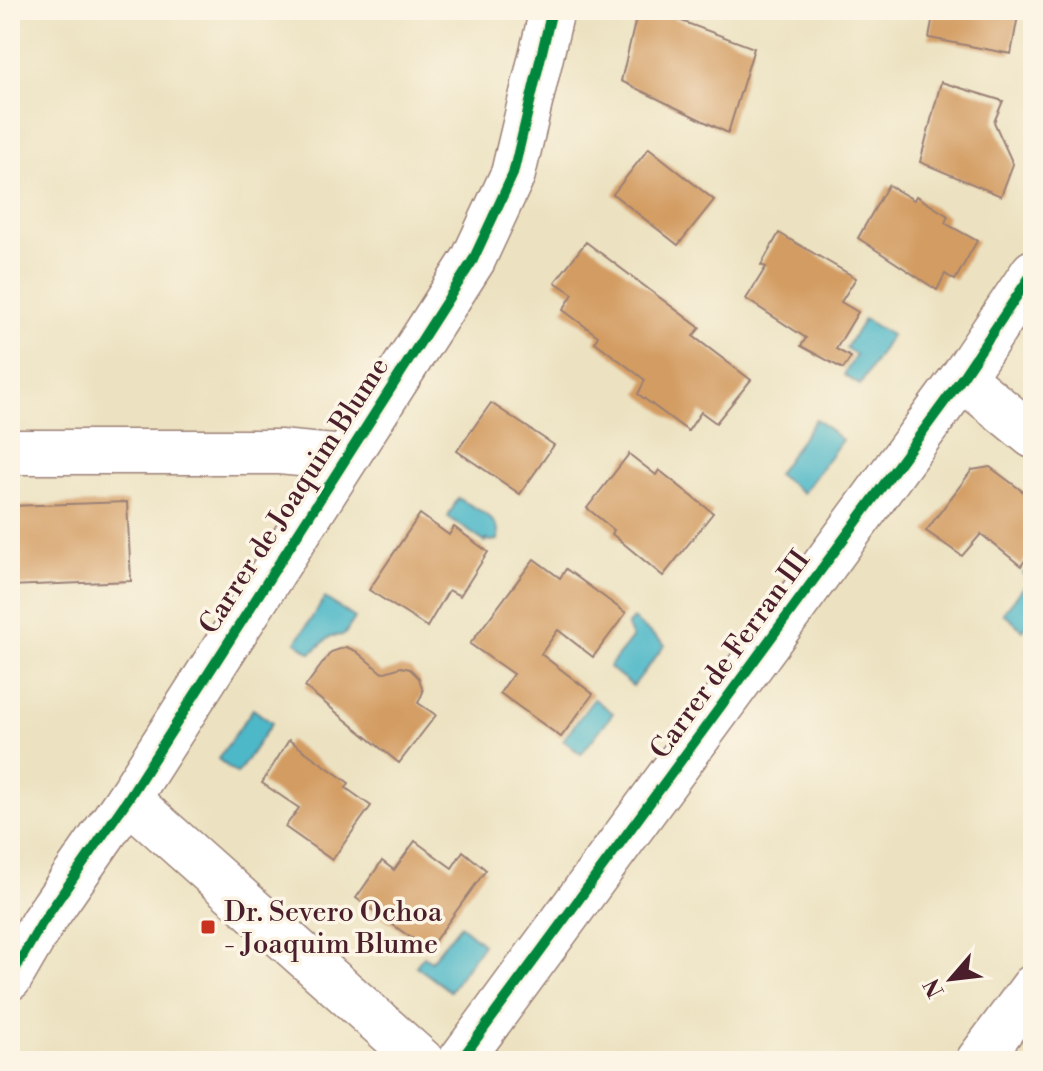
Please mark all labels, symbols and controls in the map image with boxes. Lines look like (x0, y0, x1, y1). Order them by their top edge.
street label: Carrer de Joaquim Blume (192, 351, 397, 641)
street label: Carrer de Ferran III (643, 543, 818, 766)
place label: Dr. Severo Ochoa - Joaquim Blume (224, 895, 443, 962)
marker: Dr. Severo Ochoa - Joaquim Blume (199, 918, 217, 936)
north arrow (911, 939, 991, 1019)
text: N (918, 973, 951, 1002)

